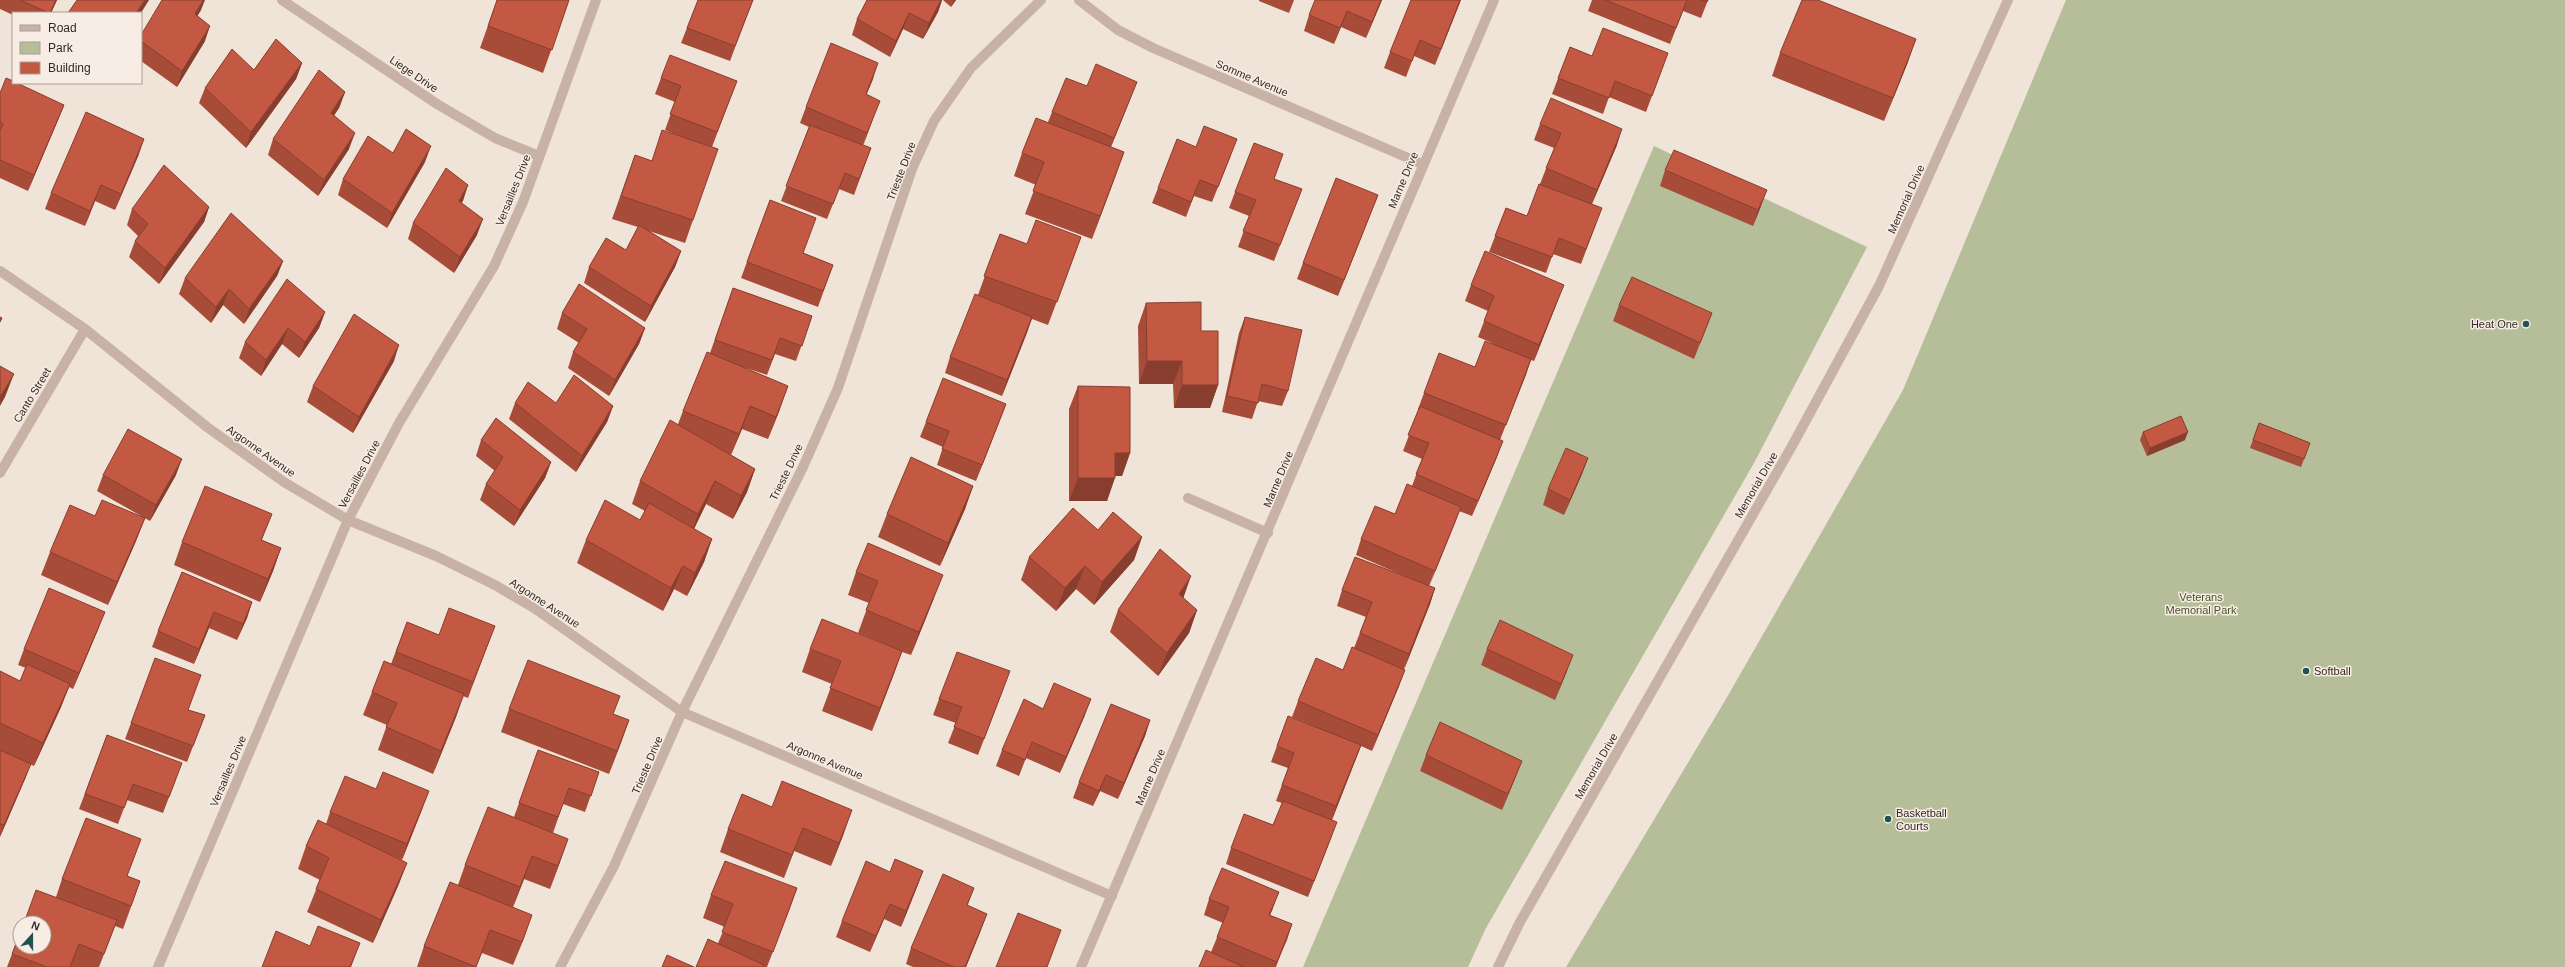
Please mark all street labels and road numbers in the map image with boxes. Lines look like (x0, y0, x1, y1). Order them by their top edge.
street label: Liege Drive (388, 53, 440, 95)
street label: Somme Avenue (1214, 57, 1290, 99)
street label: Trieste Drive (884, 140, 918, 202)
street label: Marne Drive (1386, 150, 1420, 210)
street label: Versailles Drive (493, 153, 533, 227)
street label: Memorial Drive (1885, 163, 1927, 235)
street label: Canto Street (11, 365, 53, 425)
street label: Argonne Avenue (224, 423, 298, 479)
street label: Versailles Drive (336, 438, 382, 510)
street label: Trieste Drive (767, 442, 805, 502)
street label: Marne Drive (1261, 449, 1295, 509)
street label: Memorial Drive (1732, 450, 1780, 520)
street label: Argonne Avenue (508, 576, 582, 630)
street label: Memorial Drive (1572, 731, 1620, 801)
street label: Versailles Drive (208, 734, 248, 808)
street label: Trieste Drive (629, 734, 665, 796)
street label: Argonne Avenue (785, 739, 865, 781)
street label: Marne Drive (1133, 747, 1167, 807)

